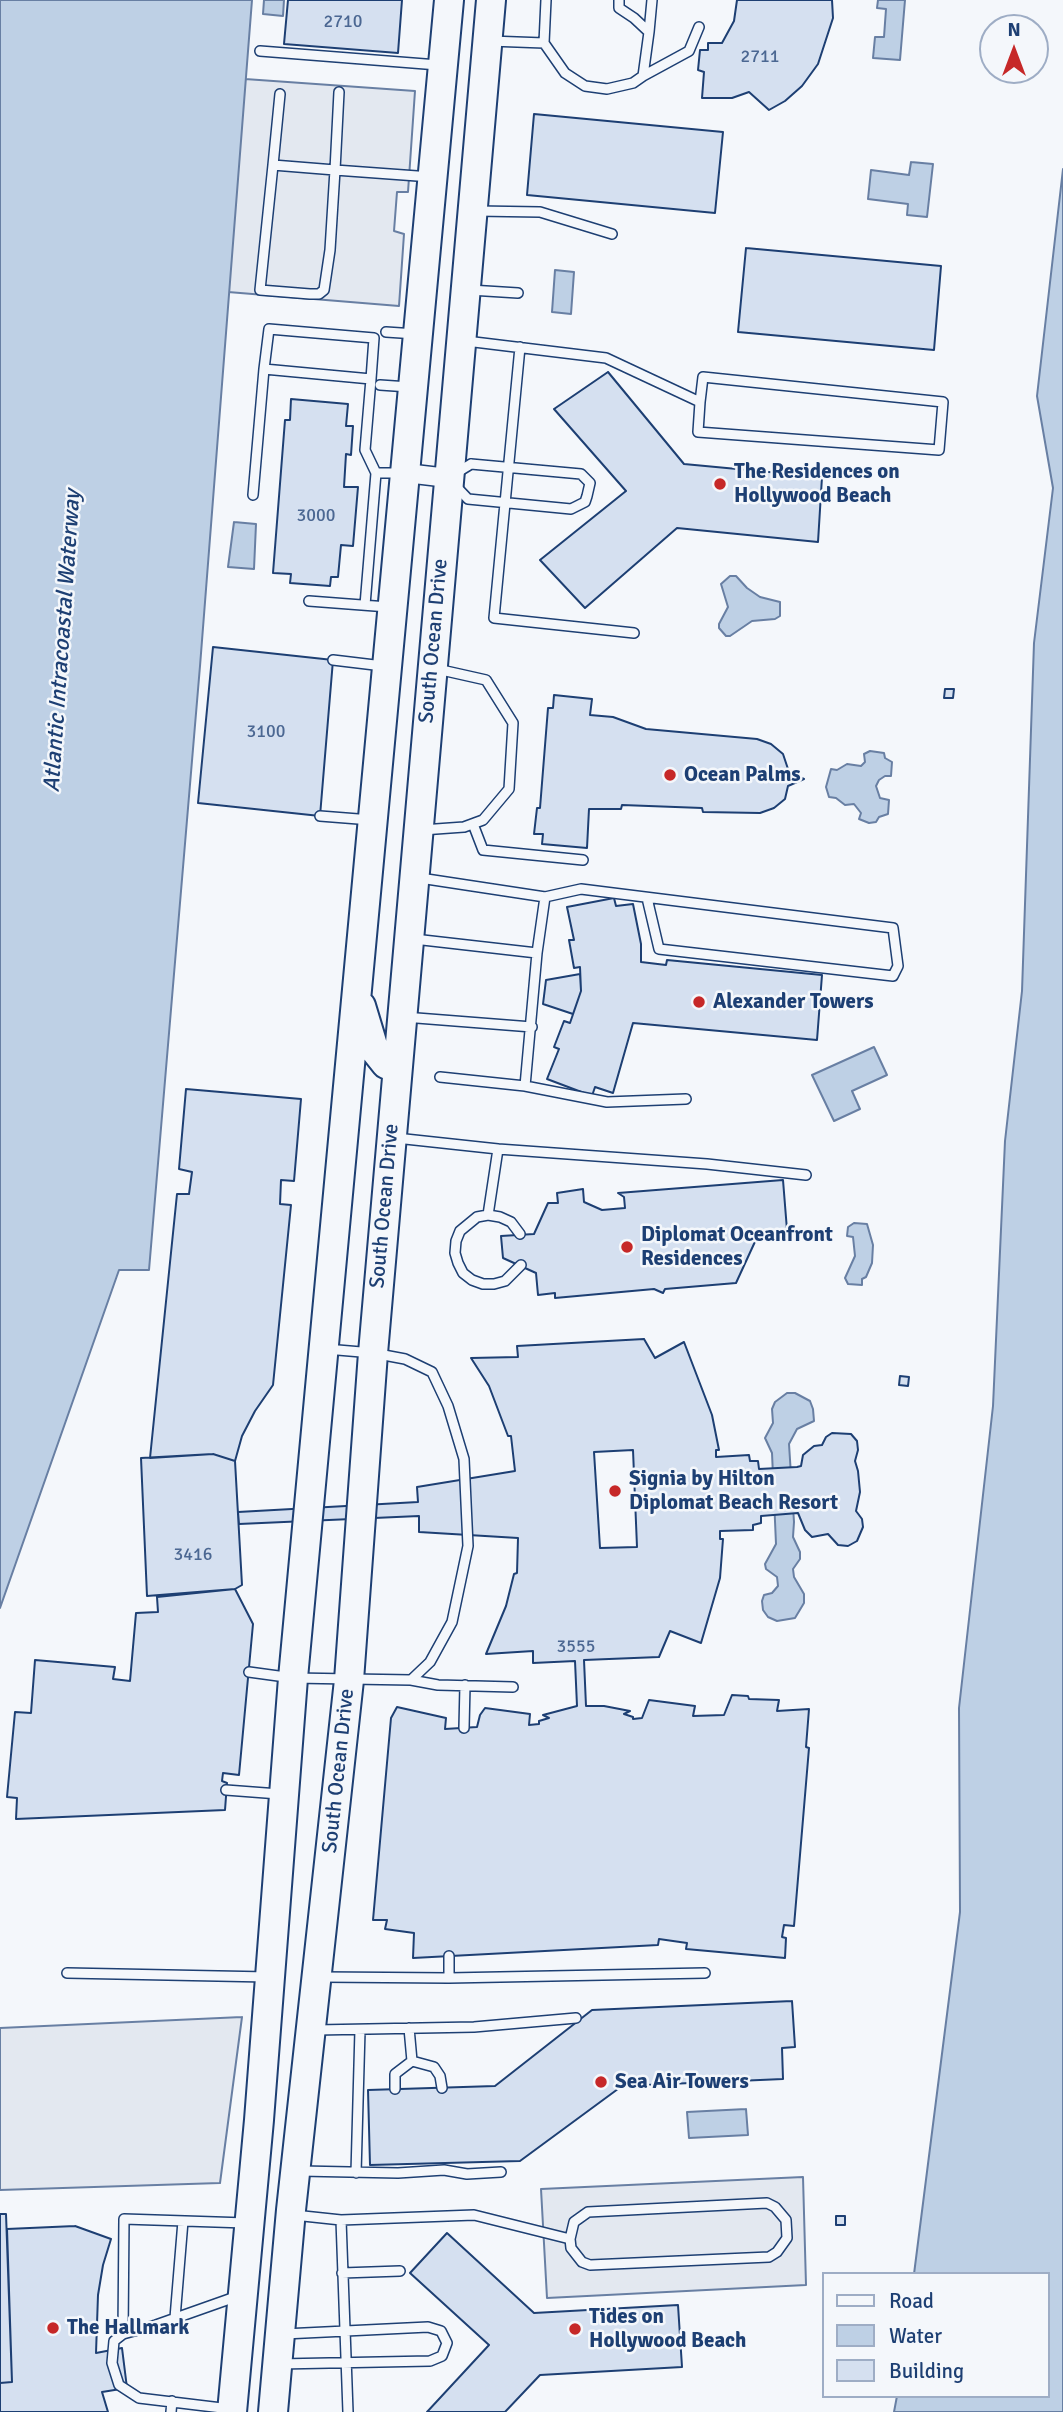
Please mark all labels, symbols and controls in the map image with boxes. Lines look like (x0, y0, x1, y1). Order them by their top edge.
house number: 2710 (324, 11, 362, 33)
north arrow (979, 14, 1049, 84)
text: N (1007, 18, 1021, 42)
house number: 2711 (741, 46, 779, 68)
place label: The Residences on Hollywood Beach (734, 459, 900, 509)
marker: The Residences on Hollywood Beach (712, 476, 728, 492)
water label: Atlantic Intracoastal Waterway (39, 489, 87, 793)
house number: 3000 (297, 505, 335, 527)
street label: South Ocean Drive (414, 558, 454, 724)
house number: 3100 (247, 721, 285, 743)
place label: Ocean Palms (684, 762, 801, 788)
marker: Ocean Palms (662, 767, 678, 783)
place label: Alexander Towers (713, 989, 874, 1015)
marker: Alexander Towers (691, 994, 707, 1010)
street label: South Ocean Drive (365, 1123, 405, 1289)
place label: Diplomat Oceanfront Residences (641, 1222, 833, 1272)
marker: Diplomat Oceanfront Residences (619, 1239, 635, 1255)
place label: Signia by Hilton Diplomat Beach Resort (629, 1466, 838, 1516)
marker: Signia by Hilton Diplomat Beach Resort (607, 1483, 623, 1499)
house number: 3416 (174, 1544, 212, 1566)
house number: 3555 (557, 1636, 595, 1658)
street label: South Ocean Drive (318, 1687, 360, 1855)
place label: Sea Air Towers (615, 2069, 749, 2095)
marker: Sea Air Towers (593, 2074, 609, 2090)
legend (822, 2272, 1049, 2398)
text: Road (889, 2288, 934, 2314)
place label: Tides on Hollywood Beach (589, 2304, 746, 2354)
place label: The Hallmark (67, 2315, 189, 2341)
marker: The Hallmark (45, 2320, 61, 2336)
marker: Tides on Hollywood Beach (567, 2321, 583, 2337)
text: Water (889, 2323, 942, 2349)
text: Building (889, 2358, 964, 2384)

